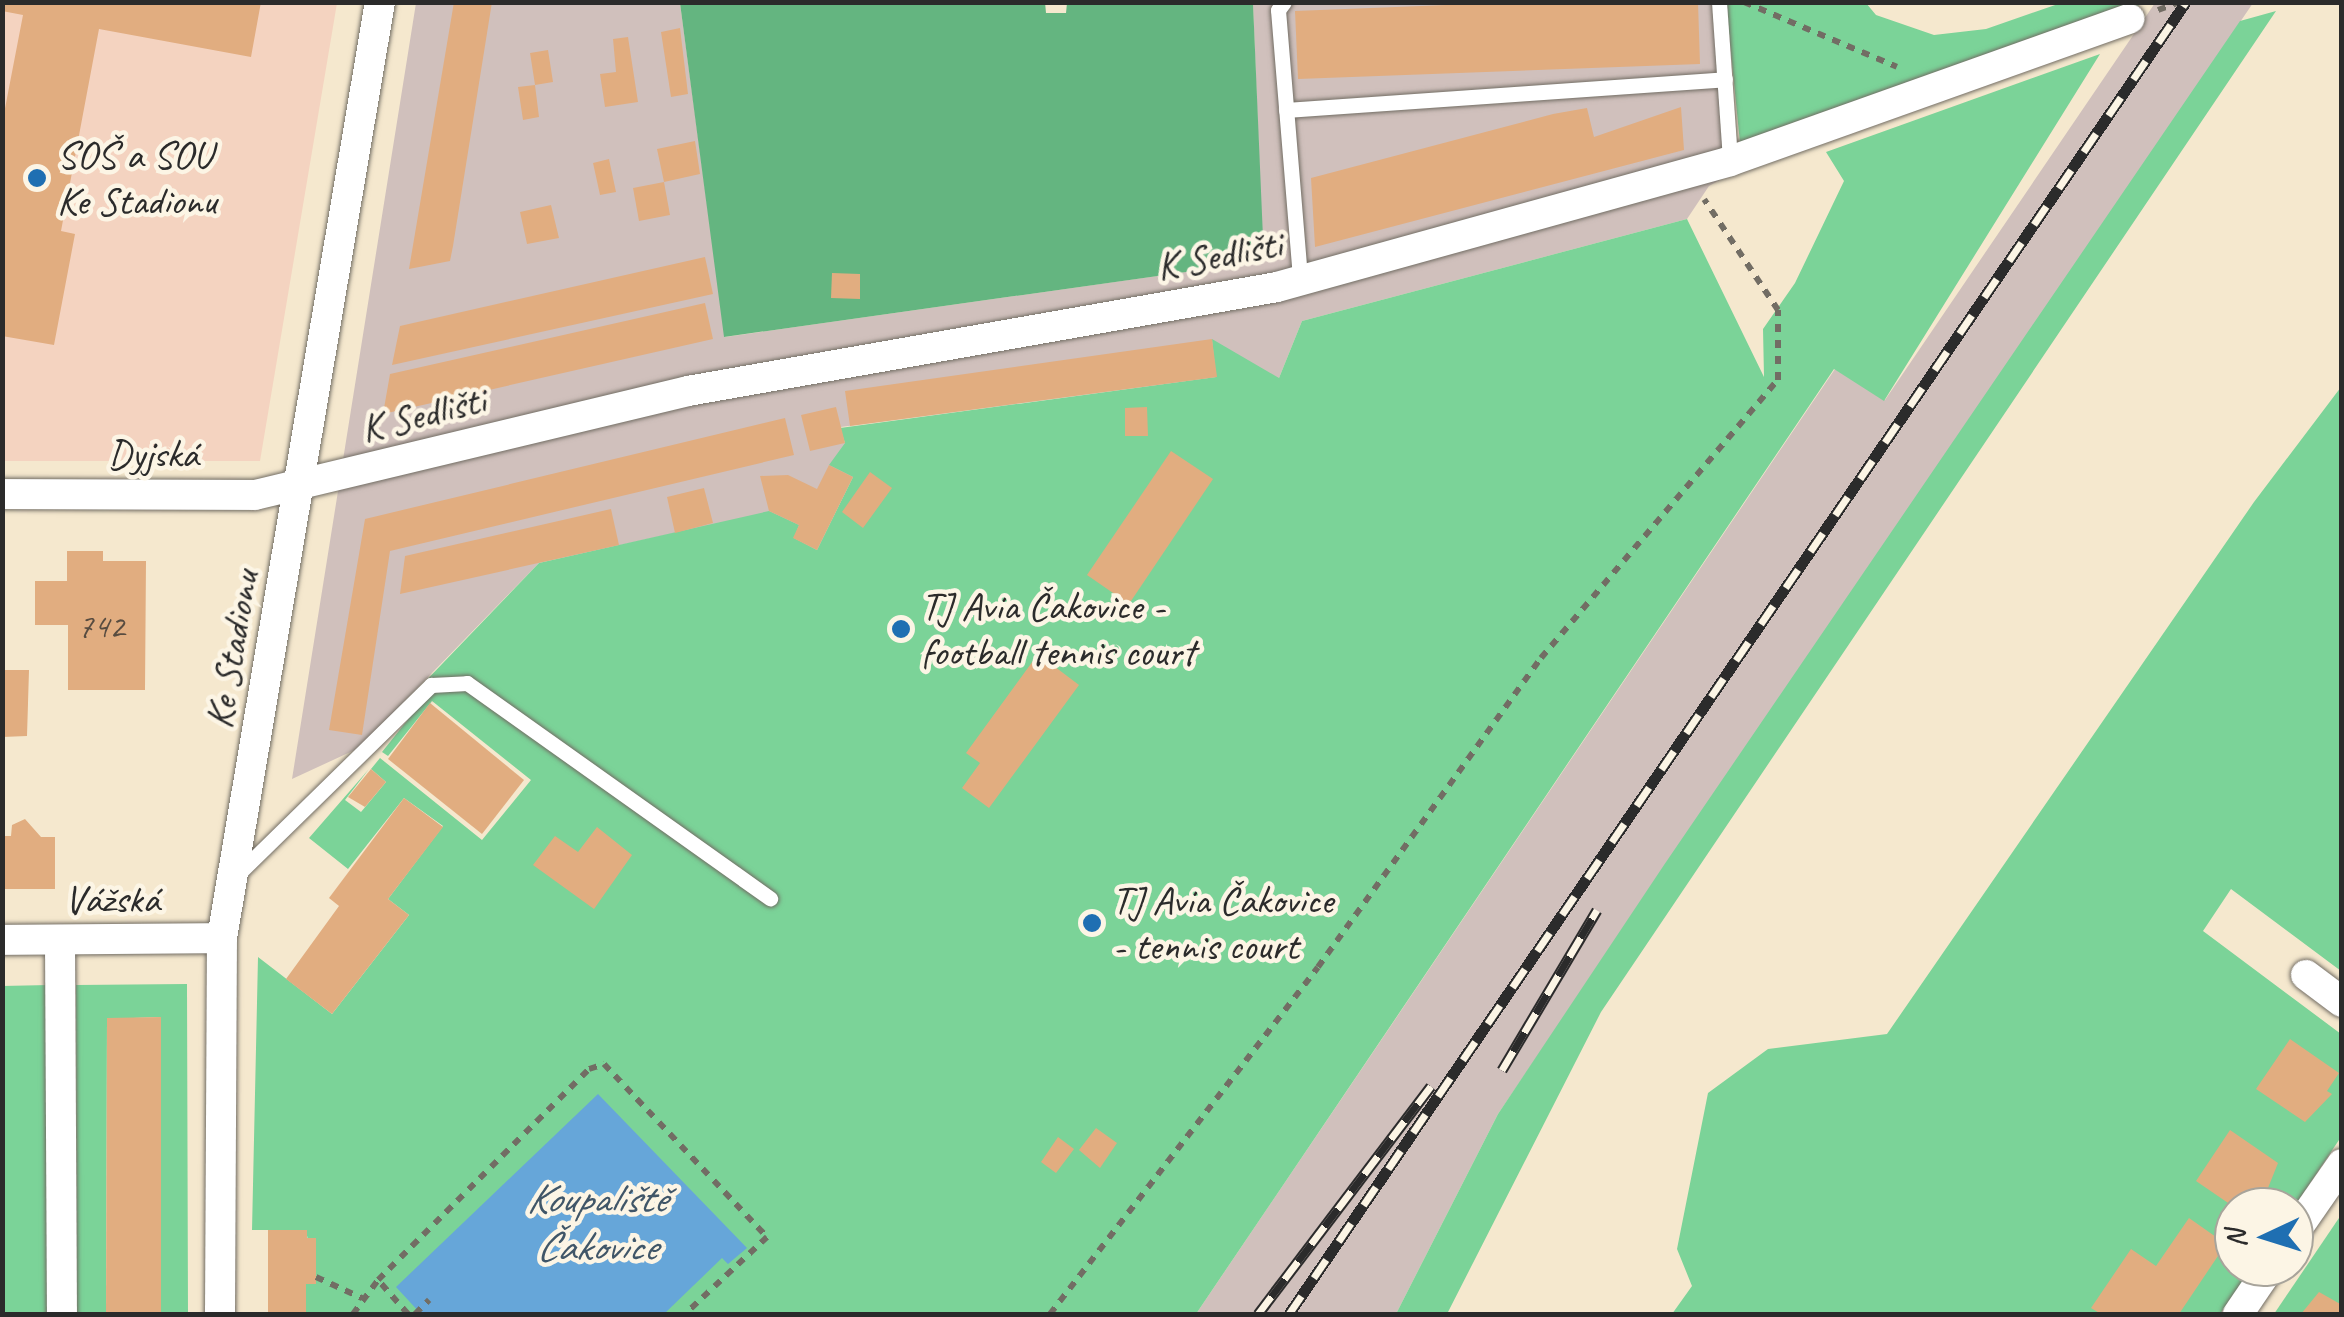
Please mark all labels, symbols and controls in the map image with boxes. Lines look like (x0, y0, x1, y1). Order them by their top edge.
place label: SOŠ a SOU Ke Stadionu (57, 131, 219, 225)
marker: SOŠ a SOU Ke Stadionu (26, 167, 48, 189)
street label: K Sedlišti (1153, 219, 1285, 291)
street label: K Sedlišti (356, 376, 490, 452)
street label: Dyjská (107, 430, 199, 478)
street label: Ke Stadionu (194, 565, 270, 733)
place label: TJ Avia Čakovice - football tennis court (921, 582, 1195, 676)
house number: 742 (77, 605, 125, 647)
marker: TJ Avia Čakovice - football tennis court (890, 618, 912, 640)
street label: Vážská (64, 875, 160, 923)
place label: TJ Avia Čakovice - tennis court (1112, 876, 1333, 970)
marker: TJ Avia Čakovice - tennis court (1081, 912, 1103, 934)
water label: Koupaliště Čakovice (526, 1174, 666, 1272)
north arrow (2214, 1187, 2314, 1287)
text: N (2218, 1229, 2254, 1249)

